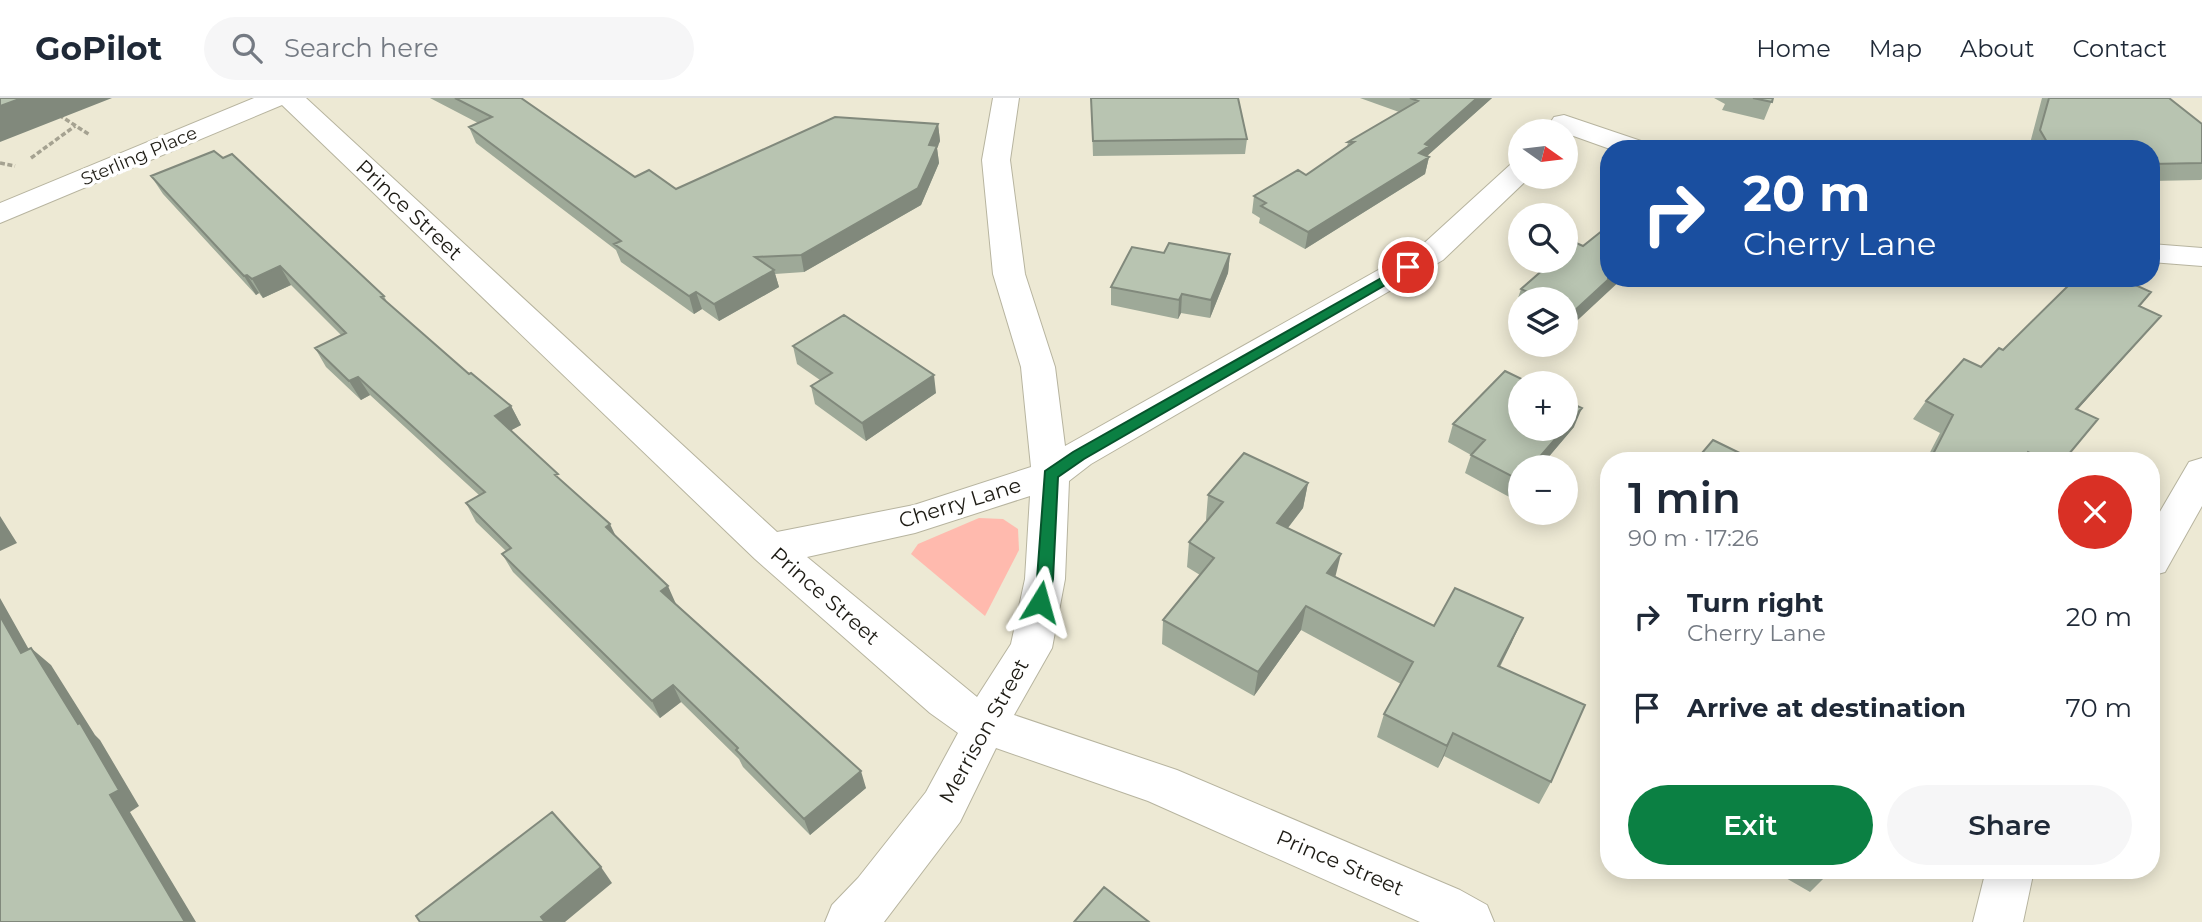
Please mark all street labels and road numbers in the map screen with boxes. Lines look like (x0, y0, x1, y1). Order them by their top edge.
street label: Sterling Place (78, 122, 201, 190)
street label: Prince Street (351, 154, 468, 265)
street label: Cherry Lane (896, 472, 1024, 533)
street label: Prince Street (766, 542, 885, 650)
street label: Merrison Street (933, 654, 1034, 807)
street label: Prince Street (1273, 824, 1408, 901)

